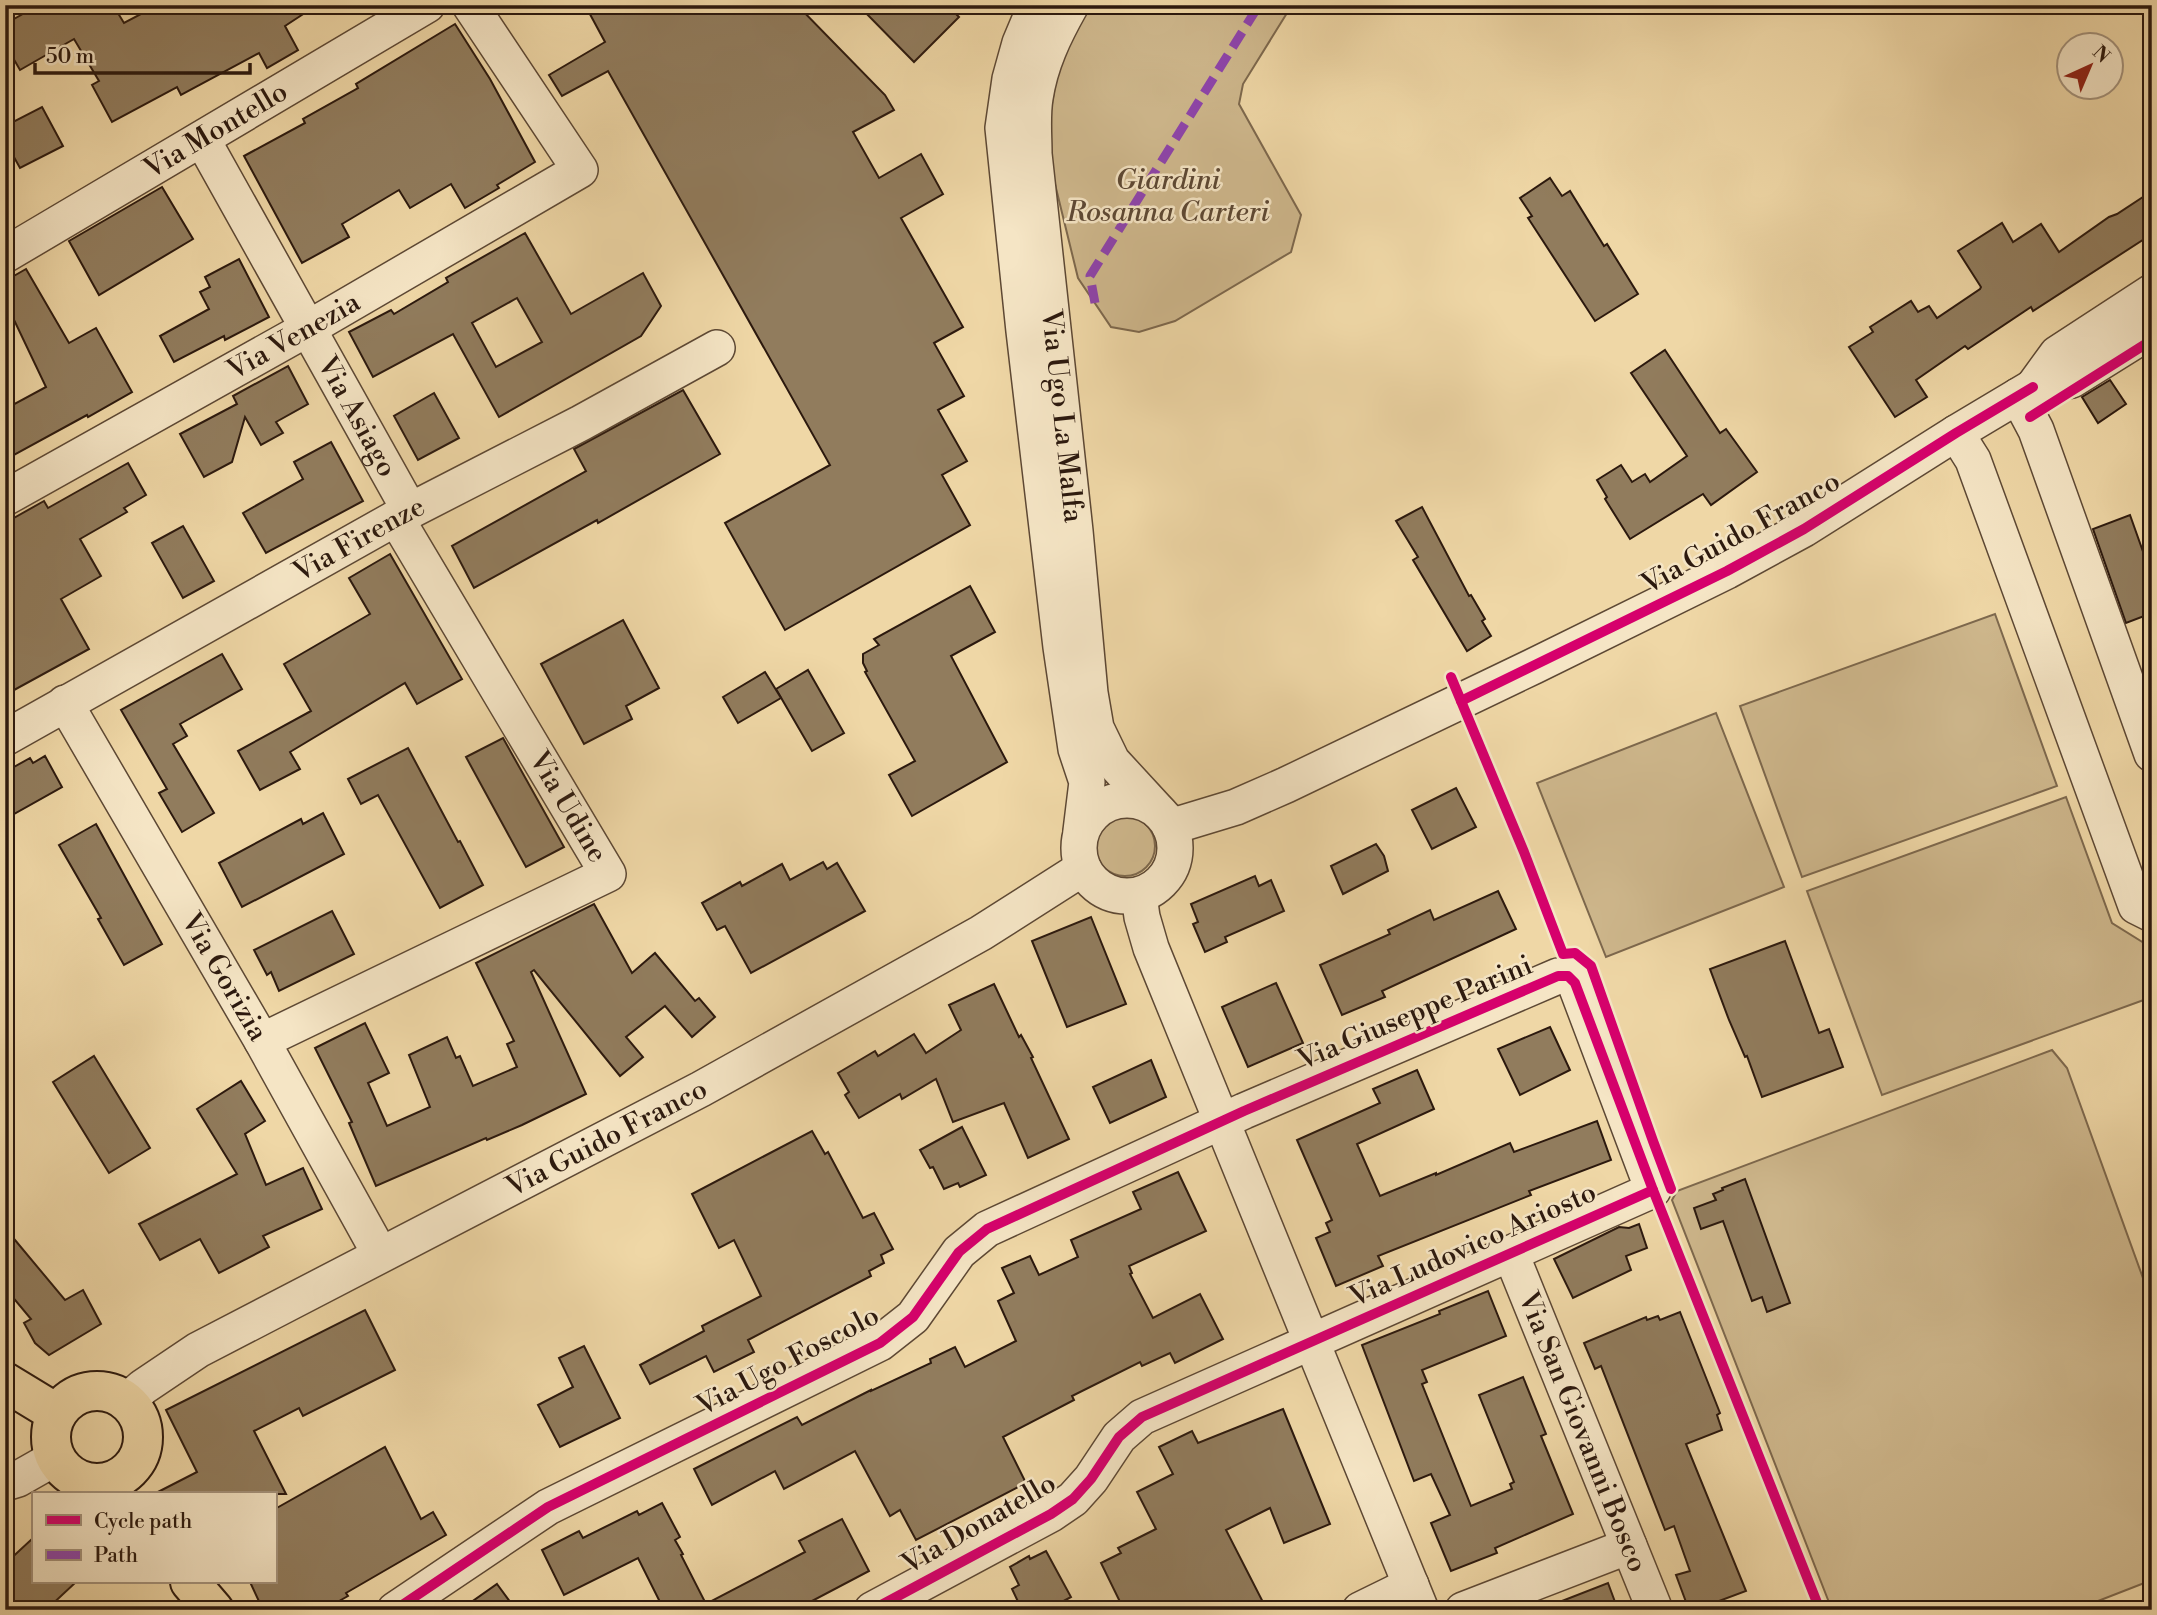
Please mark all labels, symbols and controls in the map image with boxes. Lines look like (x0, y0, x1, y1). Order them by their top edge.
scale bar (35, 32, 250, 76)
north arrow (2056, 32, 2126, 102)
text: N (2087, 41, 2115, 68)
text: 50 m (46, 44, 94, 70)
street label: Via Montello (137, 74, 294, 187)
park label: Giardini Rosanna Carteri (1065, 163, 1270, 230)
street label: Via Venezia (220, 284, 367, 388)
street label: Via Ugo La Malfa (1033, 307, 1092, 525)
street label: Via Asiago (309, 349, 405, 483)
street label: Via Guido Franco (1635, 464, 1846, 603)
street label: Via Firenze (286, 489, 431, 590)
street label: Via Udine (521, 744, 615, 869)
street label: Via Gorizia (173, 906, 276, 1048)
street label: Via Giuseppe Parini (1291, 948, 1538, 1079)
street label: Via Guido Franco (499, 1071, 713, 1205)
street label: Via Ludovico Ariosto (1343, 1175, 1602, 1316)
street label: Via San Giovanni Bosco (1510, 1286, 1655, 1577)
street label: Via Ugo Foscolo (690, 1298, 885, 1424)
street label: Via Donatello (895, 1466, 1062, 1583)
legend (32, 1492, 276, 1584)
text: Cycle path (94, 1509, 193, 1535)
text: Path (94, 1543, 139, 1569)

